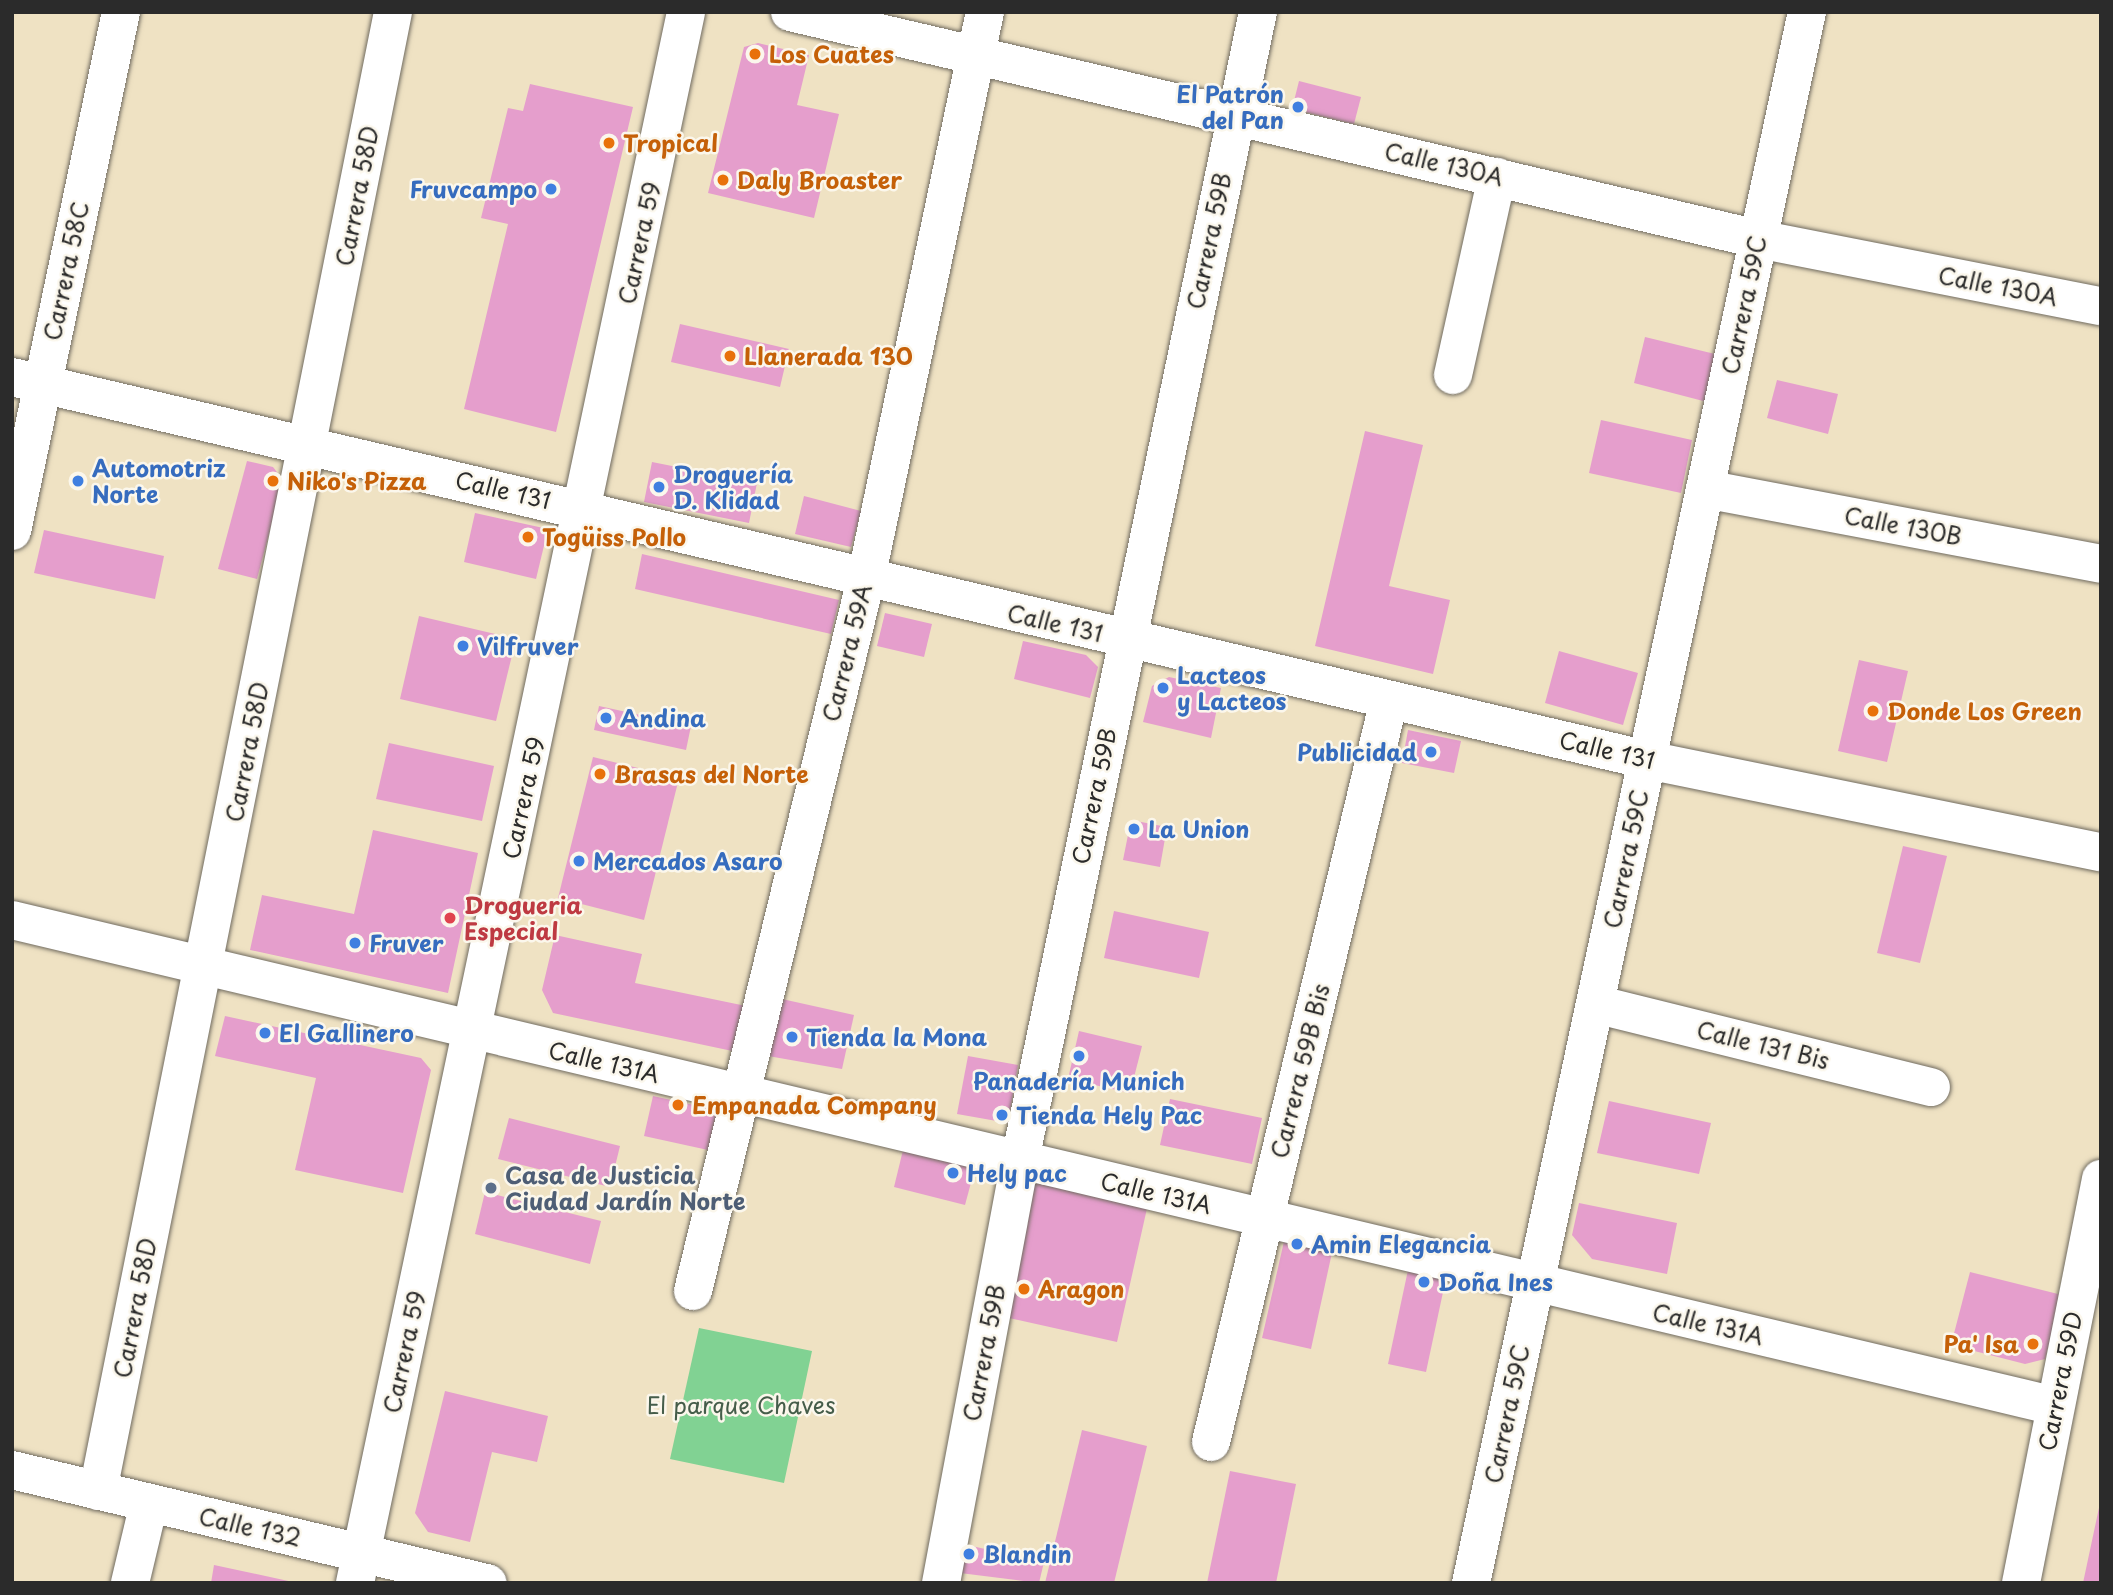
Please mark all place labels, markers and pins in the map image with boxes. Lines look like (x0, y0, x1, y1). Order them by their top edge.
place label: Los Cuates (769, 40, 895, 68)
marker: Los Cuates (747, 46, 763, 62)
place label: El Patrón del Pan (1176, 80, 1284, 134)
marker: El Patrón del Pan (1290, 99, 1306, 115)
place label: Tropical (623, 129, 718, 157)
marker: Tropical (601, 135, 617, 151)
place label: Daly Broaster (737, 166, 903, 194)
marker: Daly Broaster (715, 172, 731, 188)
place label: Fruvcampo (409, 175, 537, 203)
marker: Fruvcampo (543, 181, 559, 197)
place label: Llanerada 130 (744, 342, 913, 370)
marker: Llanerada 130 (722, 348, 738, 364)
place label: Automotriz Norte (92, 454, 226, 508)
place label: Droguería D. Klidad (673, 460, 793, 514)
place label: Niko's Pizza (287, 467, 426, 495)
marker: Automotriz Norte (70, 473, 86, 489)
marker: Niko's Pizza (265, 473, 281, 489)
marker: Droguería D. Klidad (651, 479, 667, 495)
place label: Togüiss Pollo (542, 523, 687, 551)
marker: Togüiss Pollo (520, 529, 536, 545)
place label: Vilfruver (477, 632, 579, 660)
marker: Vilfruver (455, 638, 471, 654)
place label: Lacteos y Lacteos (1177, 661, 1287, 715)
marker: Lacteos y Lacteos (1155, 680, 1171, 696)
place label: Donde Los Green (1887, 697, 2085, 725)
marker: Donde Los Green (1865, 703, 1881, 719)
place label: Andina (620, 704, 706, 732)
marker: Andina (598, 710, 614, 726)
place label: Publicidad (1297, 738, 1417, 766)
marker: Publicidad (1423, 744, 1439, 760)
place label: Brasas del Norte (614, 760, 810, 788)
marker: Brasas del Norte (592, 766, 608, 782)
place label: La Union (1148, 815, 1251, 843)
marker: La Union (1126, 821, 1142, 837)
place label: Mercados Asaro (593, 847, 783, 875)
marker: Mercados Asaro (571, 853, 587, 869)
place label: Drogueria Especial (464, 891, 582, 945)
marker: Drogueria Especial (442, 910, 458, 926)
place label: Fruver (369, 929, 444, 957)
marker: Fruver (347, 935, 363, 951)
place label: El Gallinero (279, 1019, 415, 1047)
place label: Tienda la Mona (806, 1023, 986, 1051)
marker: El Gallinero (257, 1025, 273, 1041)
marker: Tienda la Mona (784, 1029, 800, 1045)
marker: Panadería Munich (1071, 1048, 1087, 1064)
place label: Panadería Munich (972, 1067, 1186, 1095)
place label: Empanada Company (692, 1091, 936, 1119)
marker: Empanada Company (670, 1097, 686, 1113)
place label: Tienda Hely Pac (1016, 1101, 1201, 1129)
marker: Tienda Hely Pac (994, 1107, 1010, 1123)
place label: Hely pac (967, 1159, 1068, 1187)
place label: Casa de Justicia Ciudad Jardín Norte (505, 1161, 745, 1215)
marker: Hely pac (945, 1165, 961, 1181)
marker: Casa de Justicia Ciudad Jardín Norte (483, 1180, 499, 1196)
place label: Amin Elegancia (1311, 1230, 1492, 1258)
marker: Amin Elegancia (1289, 1236, 1305, 1252)
place label: Doña Ines (1438, 1268, 1553, 1296)
marker: Doña Ines (1416, 1274, 1432, 1290)
place label: Aragon (1038, 1275, 1124, 1303)
marker: Aragon (1016, 1281, 1032, 1297)
place label: Pa' Isa (1943, 1330, 2019, 1358)
marker: Pa' Isa (2025, 1336, 2041, 1352)
place label: Blandin (983, 1540, 1072, 1568)
marker: Blandin (961, 1546, 977, 1562)

